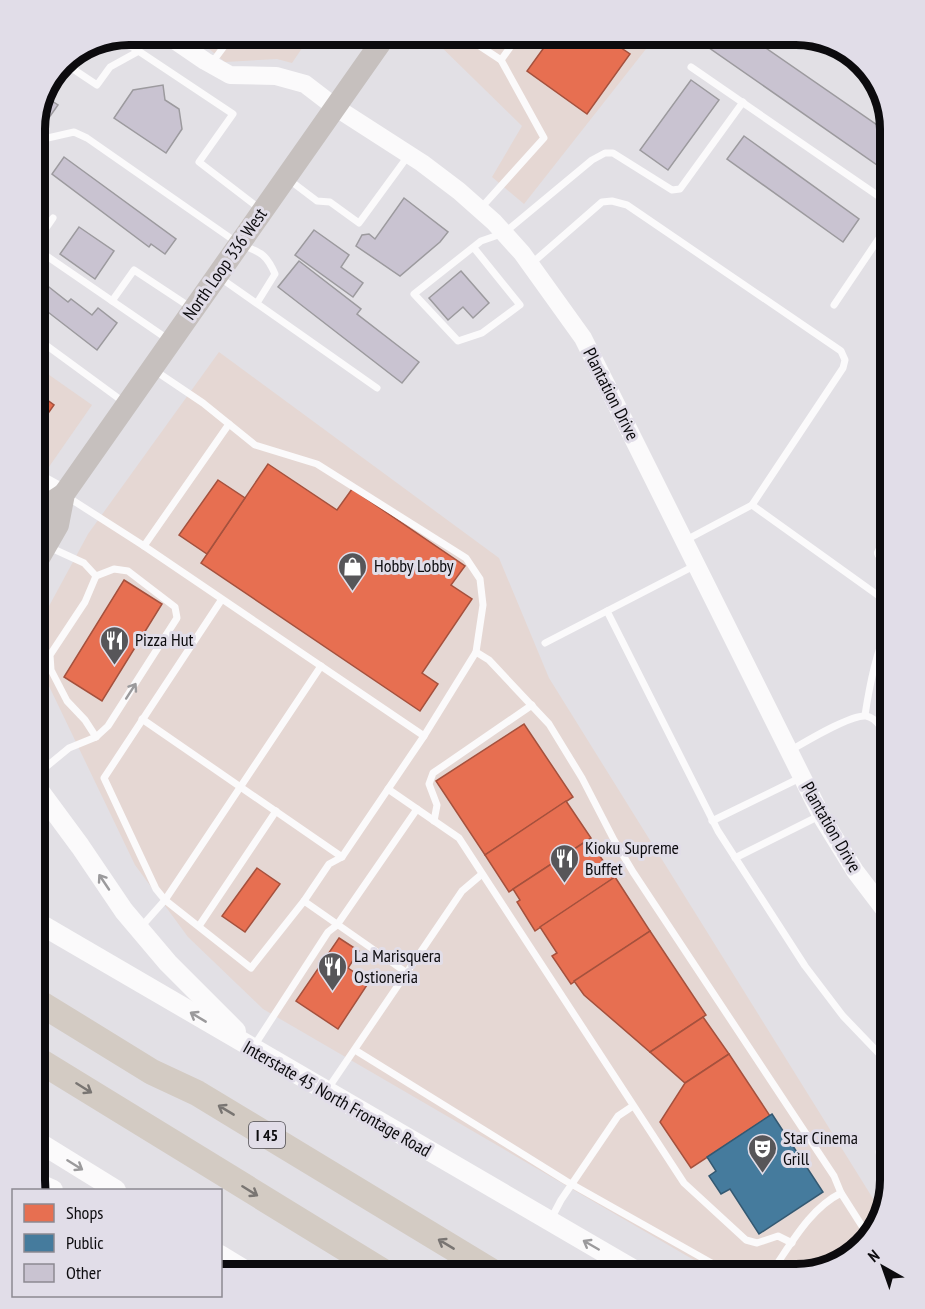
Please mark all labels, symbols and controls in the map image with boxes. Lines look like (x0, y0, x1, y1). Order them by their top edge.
street label: North Loop 336 West (178, 203, 272, 324)
street label: Plantation Drive (578, 344, 645, 444)
shop icon: Hobby Lobby (337, 550, 369, 592)
place label: Hobby Lobby (374, 554, 454, 577)
restaurant icon: Pizza Hut (98, 624, 130, 666)
place label: Pizza Hut (135, 628, 193, 651)
one-way arrow (125, 683, 137, 699)
street label: Plantation Drive (796, 777, 867, 876)
place label: Kioku Supreme Buffet (585, 836, 679, 880)
restaurant icon: Kioku Supreme Buffet (548, 842, 580, 884)
one-way arrow (98, 874, 110, 891)
place label: La Marisquera Ostioneria (354, 944, 441, 988)
restaurant icon: La Marisquera Ostioneria (317, 950, 349, 992)
one-way arrow (190, 1011, 207, 1023)
street label: Interstate 45 North Frontage Road (239, 1035, 435, 1162)
one-way arrow (75, 1083, 92, 1095)
one-way arrow (218, 1104, 235, 1116)
road number: I 45 (249, 1122, 285, 1148)
place label: Star Cinema Grill (783, 1126, 858, 1170)
theatre icon: Star Cinema Grill (746, 1132, 778, 1174)
one-way arrow (66, 1160, 83, 1172)
one-way arrow (241, 1185, 258, 1197)
legend (12, 1189, 222, 1297)
text: Shops (66, 1201, 103, 1224)
text: Public (66, 1231, 104, 1254)
north arrow (853, 1237, 913, 1297)
one-way arrow (438, 1238, 455, 1250)
one-way arrow (583, 1239, 600, 1251)
text: N (864, 1245, 883, 1266)
text: Other (66, 1261, 101, 1284)

